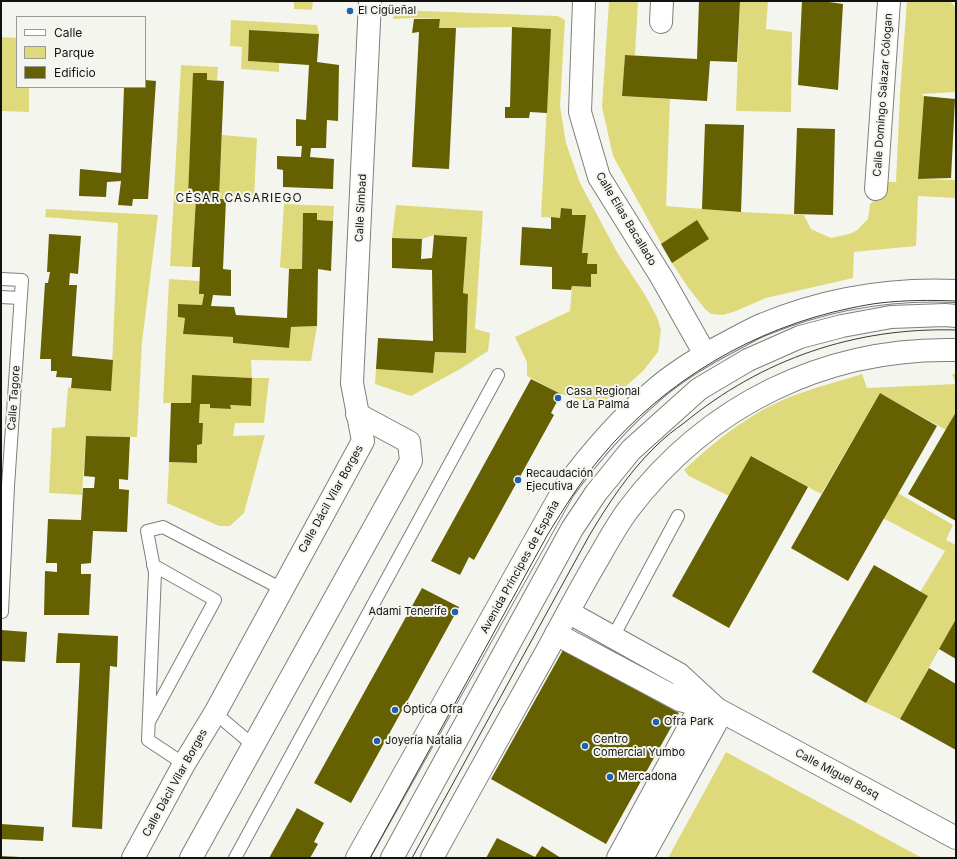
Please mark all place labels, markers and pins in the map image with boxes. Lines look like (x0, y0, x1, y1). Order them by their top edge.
place label: El Cigüeñal (358, 4, 416, 18)
marker: El Cigüeñal (345, 6, 355, 16)
place label: Casa Regional de La Palma (566, 385, 640, 411)
marker: Casa Regional de La Palma (553, 393, 563, 403)
place label: Recaudación Ejecutiva (526, 467, 593, 493)
marker: Recaudación Ejecutiva (513, 475, 523, 485)
place label: Adami Tenerife (368, 605, 447, 619)
marker: Adami Tenerife (450, 607, 460, 617)
place label: Óptica Ofra (403, 703, 463, 717)
marker: Óptica Ofra (390, 705, 400, 715)
place label: Ofra Park (664, 715, 713, 729)
marker: Ofra Park (651, 717, 661, 727)
place label: Centro Comercial Yumbo (593, 733, 685, 759)
place label: Joyería Natalia (385, 734, 462, 748)
marker: Joyería Natalia (372, 736, 382, 746)
marker: Centro Comercial Yumbo (580, 741, 590, 751)
place label: Mercadona (618, 770, 677, 784)
marker: Mercadona (605, 772, 615, 782)

